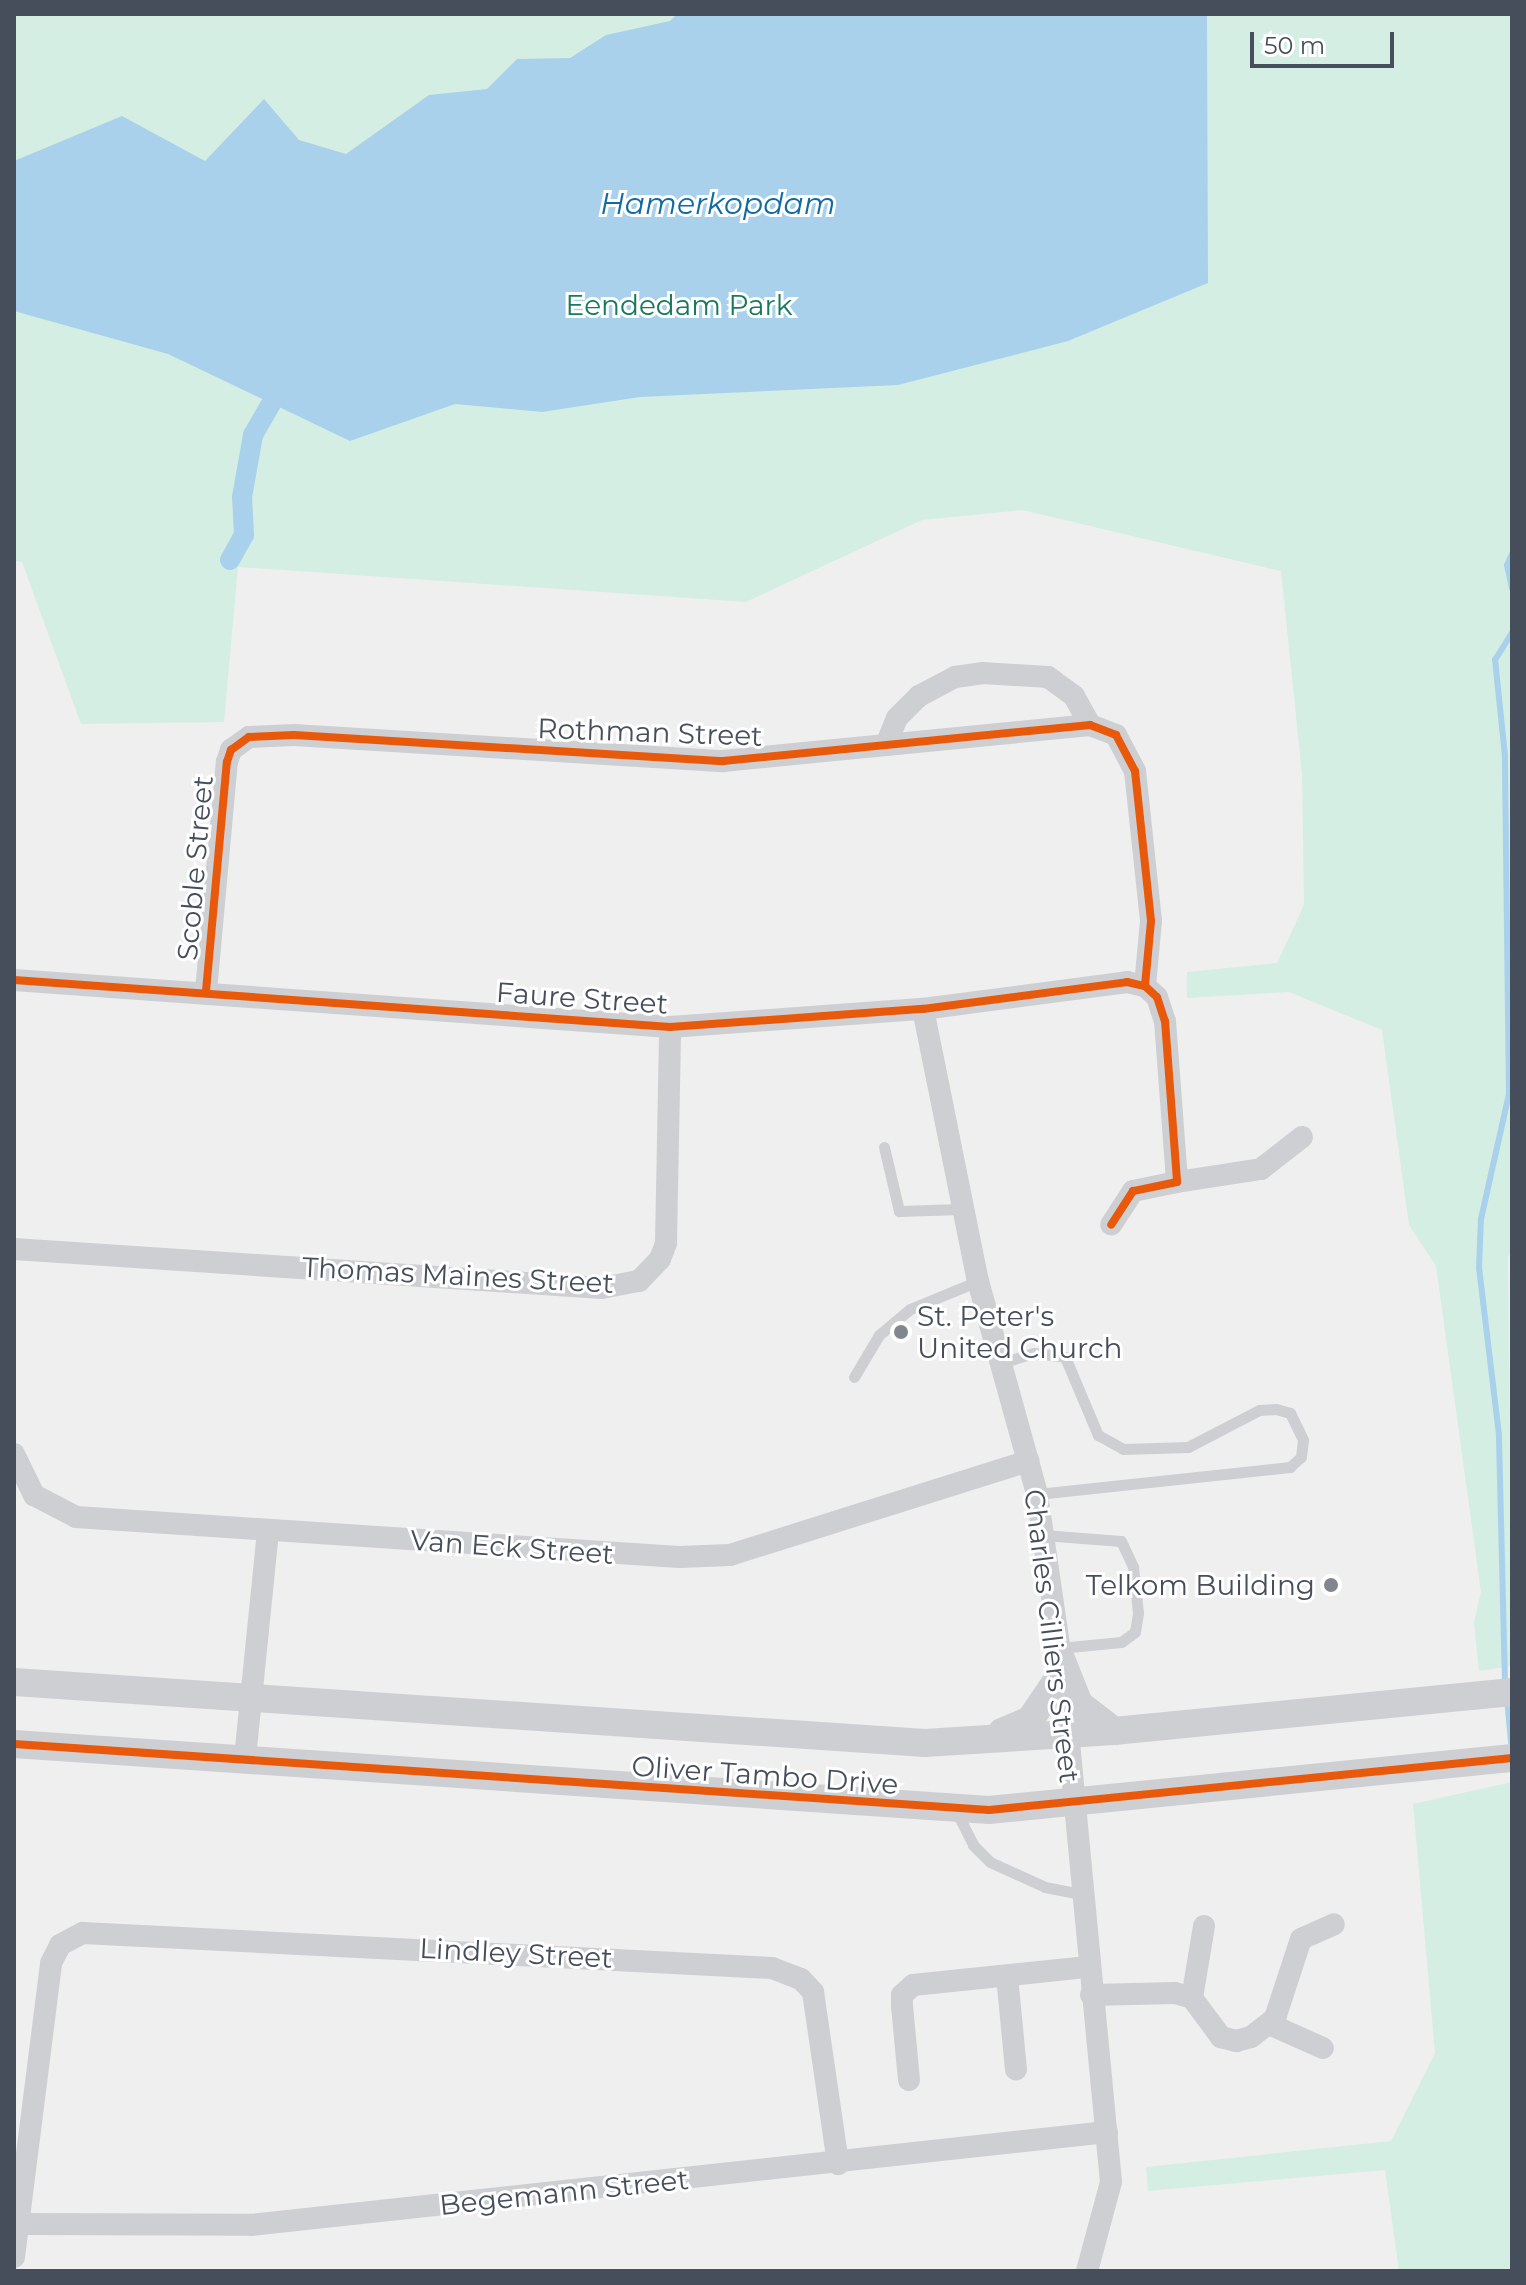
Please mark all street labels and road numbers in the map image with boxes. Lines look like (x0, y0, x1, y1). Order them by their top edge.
street label: Rothman Street (537, 711, 763, 753)
street label: Scoble Street (170, 774, 220, 962)
street label: Faure Street (495, 975, 669, 1021)
street label: Thomas Maines Street (301, 1250, 615, 1300)
street label: Charles Cilliers Street (1017, 1487, 1087, 1785)
street label: Van Eck Street (409, 1523, 615, 1571)
street label: Oliver Tambo Drive (630, 1749, 900, 1801)
street label: Lindley Street (419, 1931, 613, 1975)
street label: Begemann Street (438, 2162, 690, 2222)

